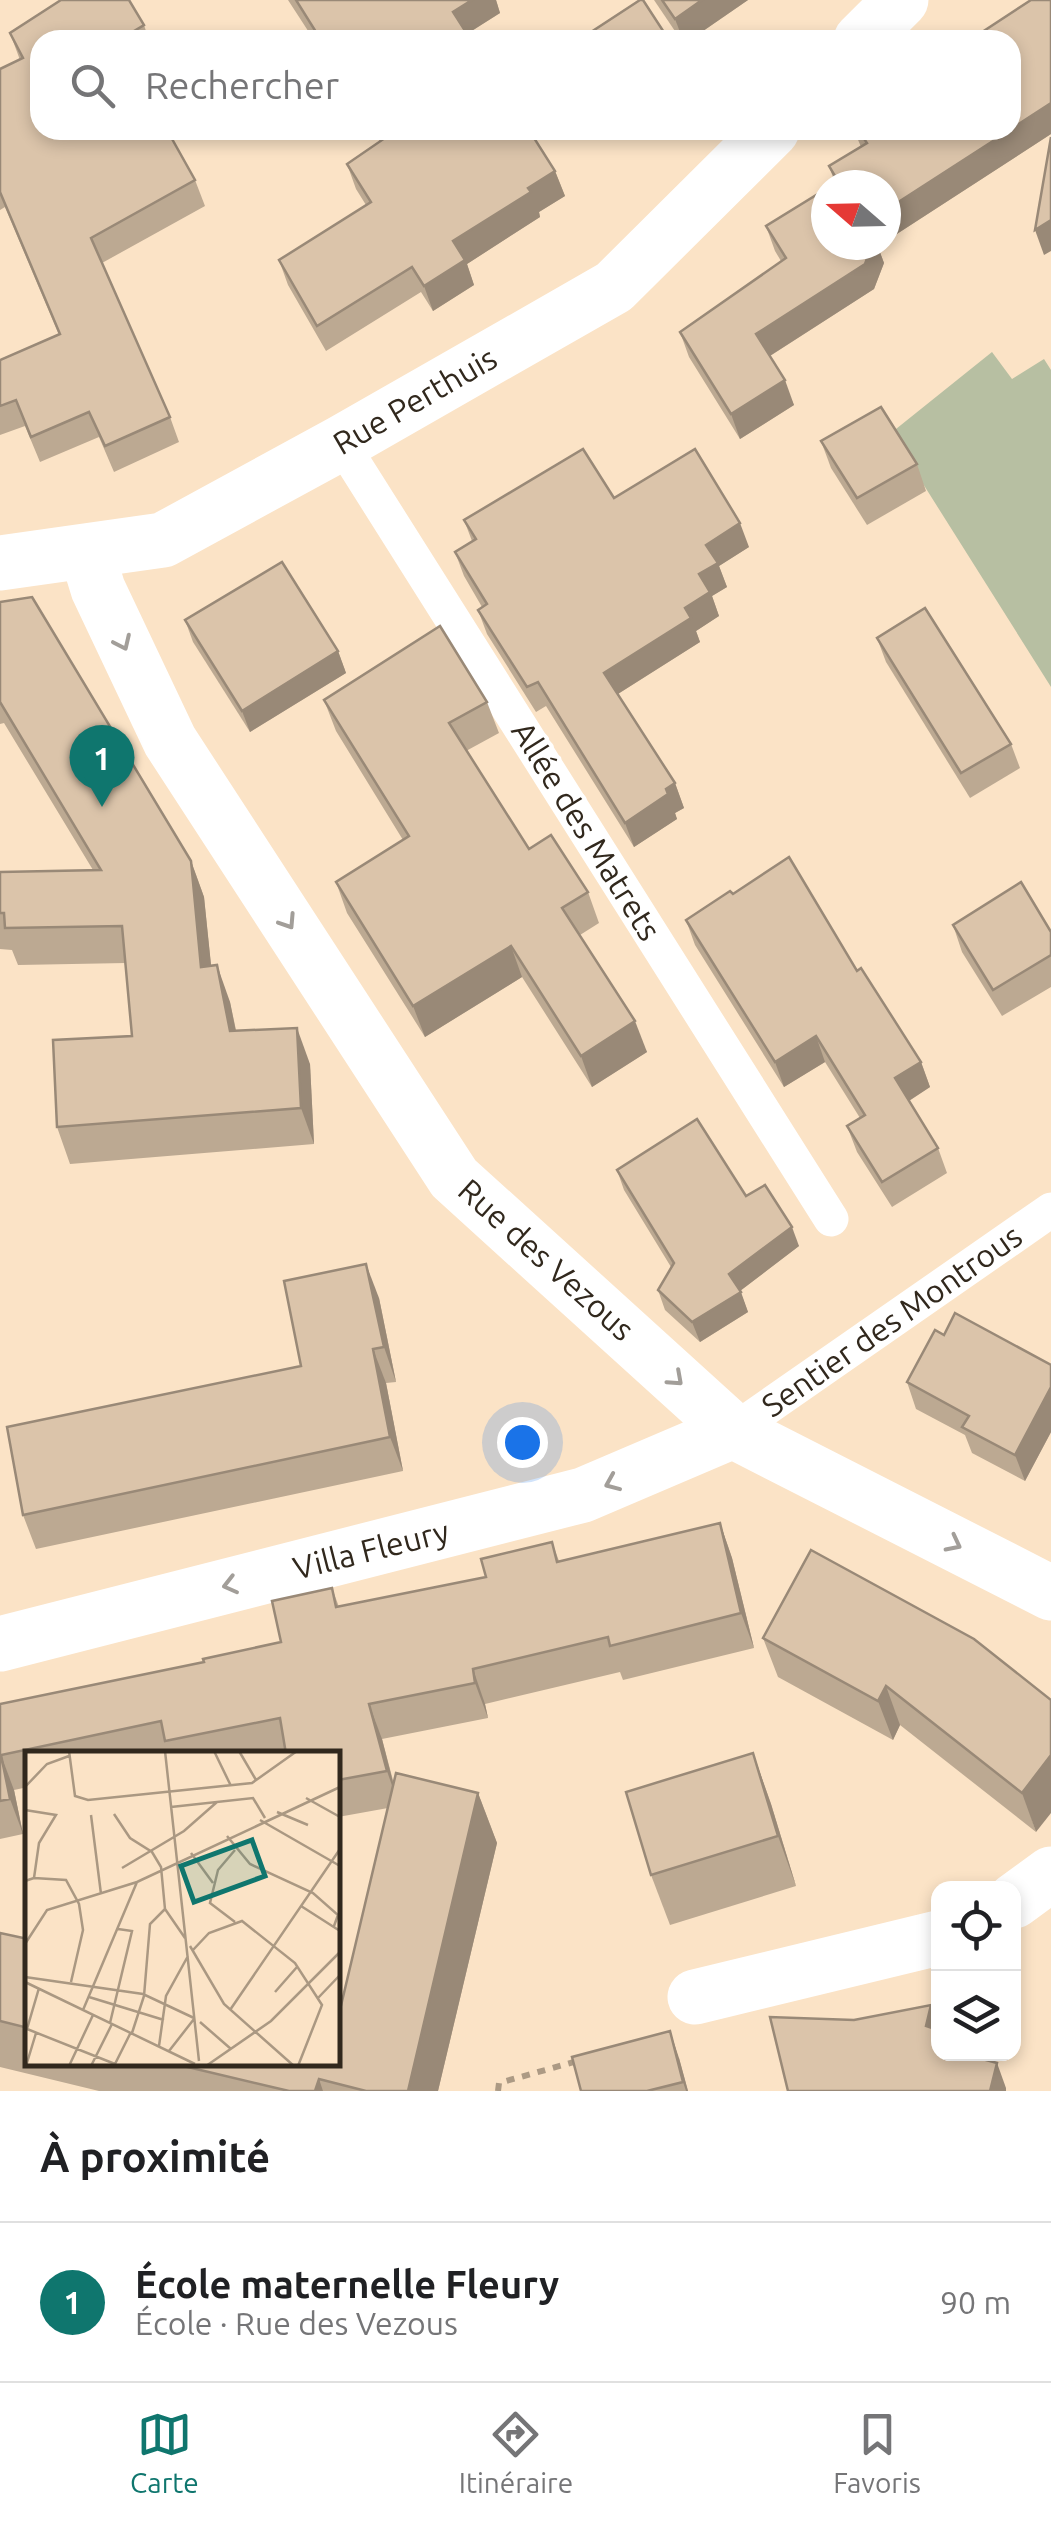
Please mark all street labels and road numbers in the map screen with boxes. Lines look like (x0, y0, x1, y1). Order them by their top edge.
street label: Rue Perthuis (327, 339, 502, 461)
street label: Allée des Matrets (505, 715, 669, 946)
street label: Rue des Vezous (452, 1171, 642, 1347)
street label: Sentier des Montrous (755, 1217, 1028, 1423)
street label: Villa Fleury (289, 1512, 452, 1586)

